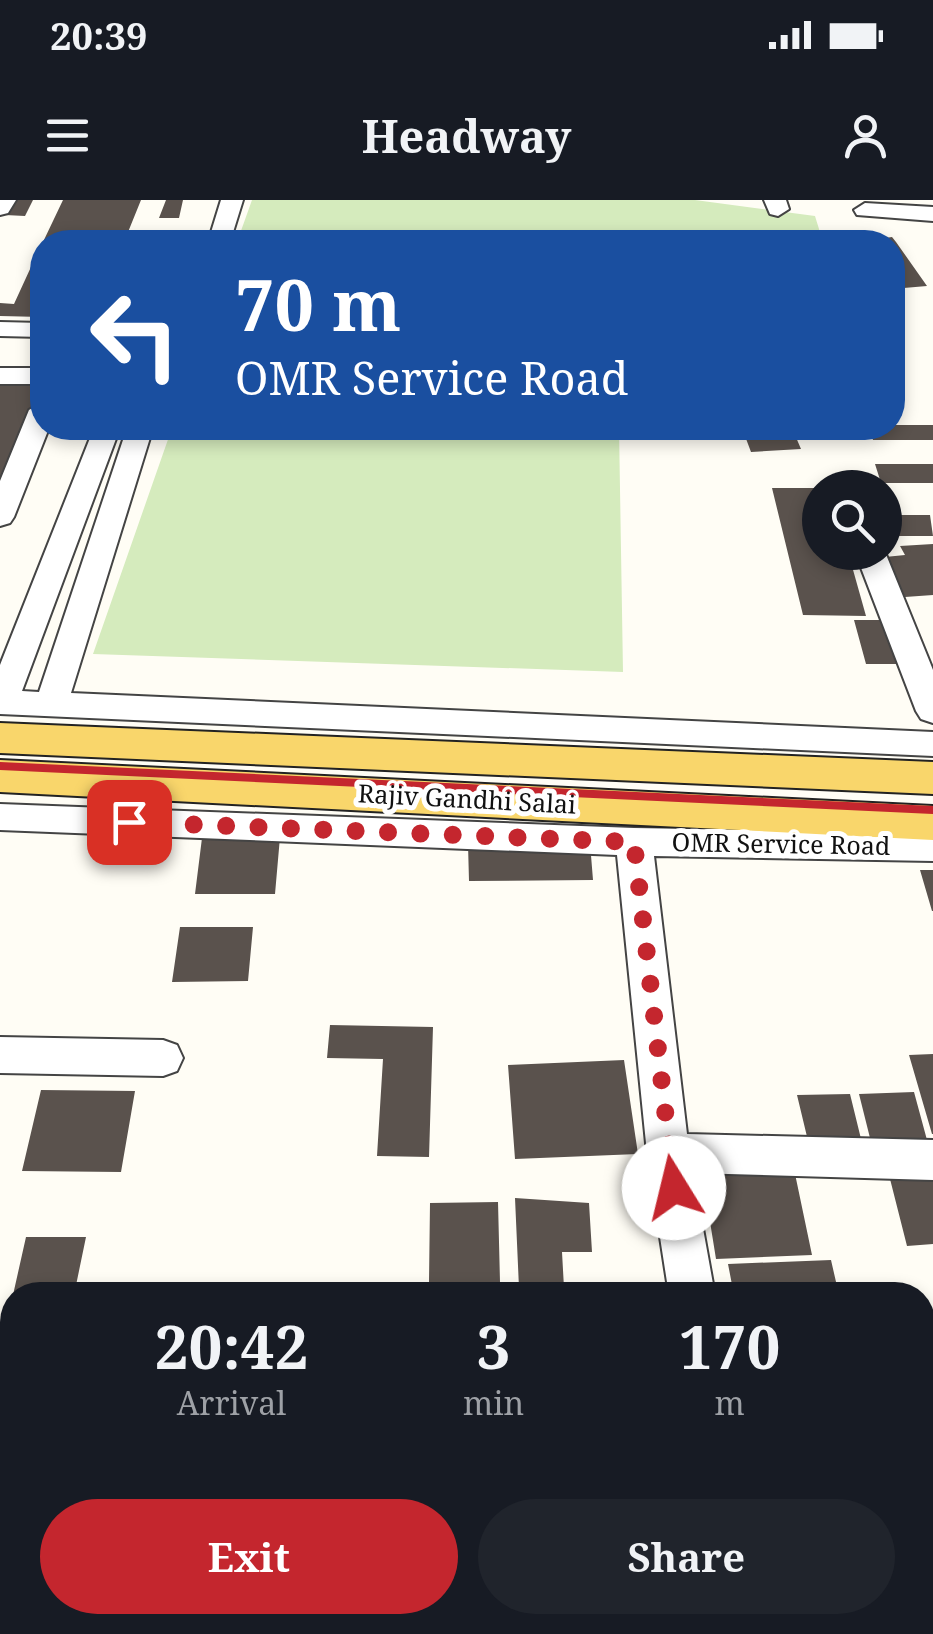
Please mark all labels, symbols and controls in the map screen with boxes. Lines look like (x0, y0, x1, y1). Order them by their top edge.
text: 20:39 (50, 9, 147, 61)
text: Headway (362, 105, 571, 166)
icon: menu (40, 108, 95, 163)
icon: person (838, 108, 893, 163)
text: 70 m (235, 256, 401, 352)
icon: left (70, 270, 200, 400)
text: OMR Service Road (235, 347, 628, 408)
map controls (802, 470, 902, 570)
button: search (802, 470, 902, 570)
street label: Rajiv Gandhi Salai (357, 775, 577, 821)
pin (87, 780, 172, 865)
icon: arrive (102, 795, 157, 850)
street label: OMR Service Road (671, 824, 891, 862)
position arrow (622, 1136, 726, 1240)
text: 20:42 (155, 1305, 308, 1387)
text: 3 (477, 1305, 511, 1387)
text: 170 (679, 1305, 780, 1387)
text: Arrival (177, 1381, 286, 1424)
text: min (463, 1381, 524, 1424)
text: m (714, 1381, 745, 1424)
button: Exit (40, 1499, 458, 1614)
button: Share (478, 1499, 895, 1614)

